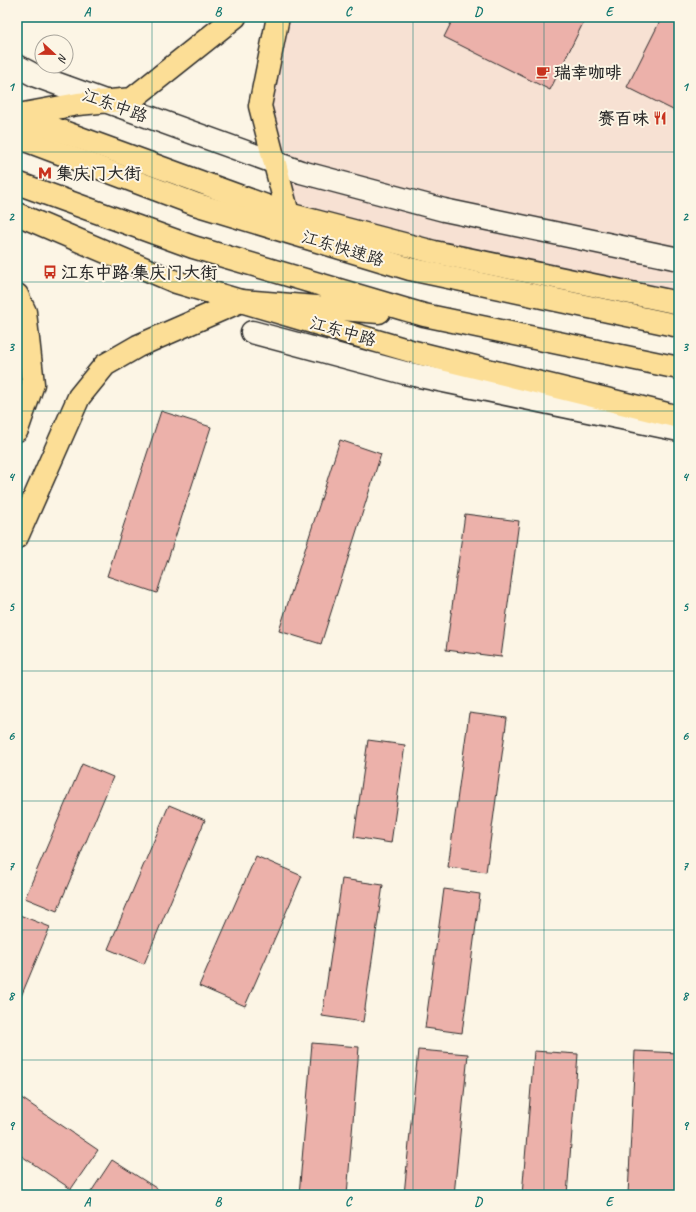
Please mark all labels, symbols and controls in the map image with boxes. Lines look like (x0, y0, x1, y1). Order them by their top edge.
text: A (84, 4, 92, 20)
text: B (215, 4, 223, 20)
text: C (345, 4, 353, 20)
text: D (474, 4, 483, 20)
text: E (606, 4, 615, 20)
north arrow (34, 34, 74, 74)
text: N (55, 52, 71, 66)
place label: 瑞幸咖啡 (554, 62, 622, 83)
cafe icon: 瑞幸咖啡 (535, 64, 551, 80)
text: 1 (8, 79, 16, 95)
text: 1 (682, 79, 690, 95)
street label: 江东中路 (79, 84, 150, 127)
place label: 赛百味 (598, 108, 649, 129)
restaurant icon: 赛百味 (652, 110, 668, 126)
place label: 集庆门大街 (56, 163, 141, 184)
metro station icon: 集庆门大街 (37, 165, 53, 181)
text: 2 (8, 209, 15, 225)
text: 2 (682, 209, 689, 225)
street label: 江东快速路 (299, 226, 387, 271)
place label: 江东中路·集庆门大街 (61, 262, 217, 283)
bus stop icon: 江东中路·集庆门大街 (42, 264, 58, 280)
street label: 江东中路 (307, 312, 378, 351)
text: 3 (8, 339, 15, 355)
text: 3 (682, 339, 689, 355)
text: 4 (8, 469, 16, 485)
text: 4 (682, 469, 690, 485)
text: 5 (8, 599, 15, 615)
text: 5 (682, 599, 689, 615)
text: 6 (8, 728, 15, 744)
text: 6 (682, 728, 689, 744)
text: 7 (8, 858, 15, 874)
text: 7 (682, 858, 689, 874)
text: 8 (8, 988, 16, 1004)
text: 8 (682, 988, 690, 1004)
text: 9 (8, 1118, 15, 1134)
text: 9 (682, 1118, 689, 1134)
text: A (84, 1194, 92, 1210)
text: B (215, 1194, 223, 1210)
text: C (345, 1194, 353, 1210)
text: D (474, 1194, 483, 1210)
text: E (606, 1194, 615, 1210)

